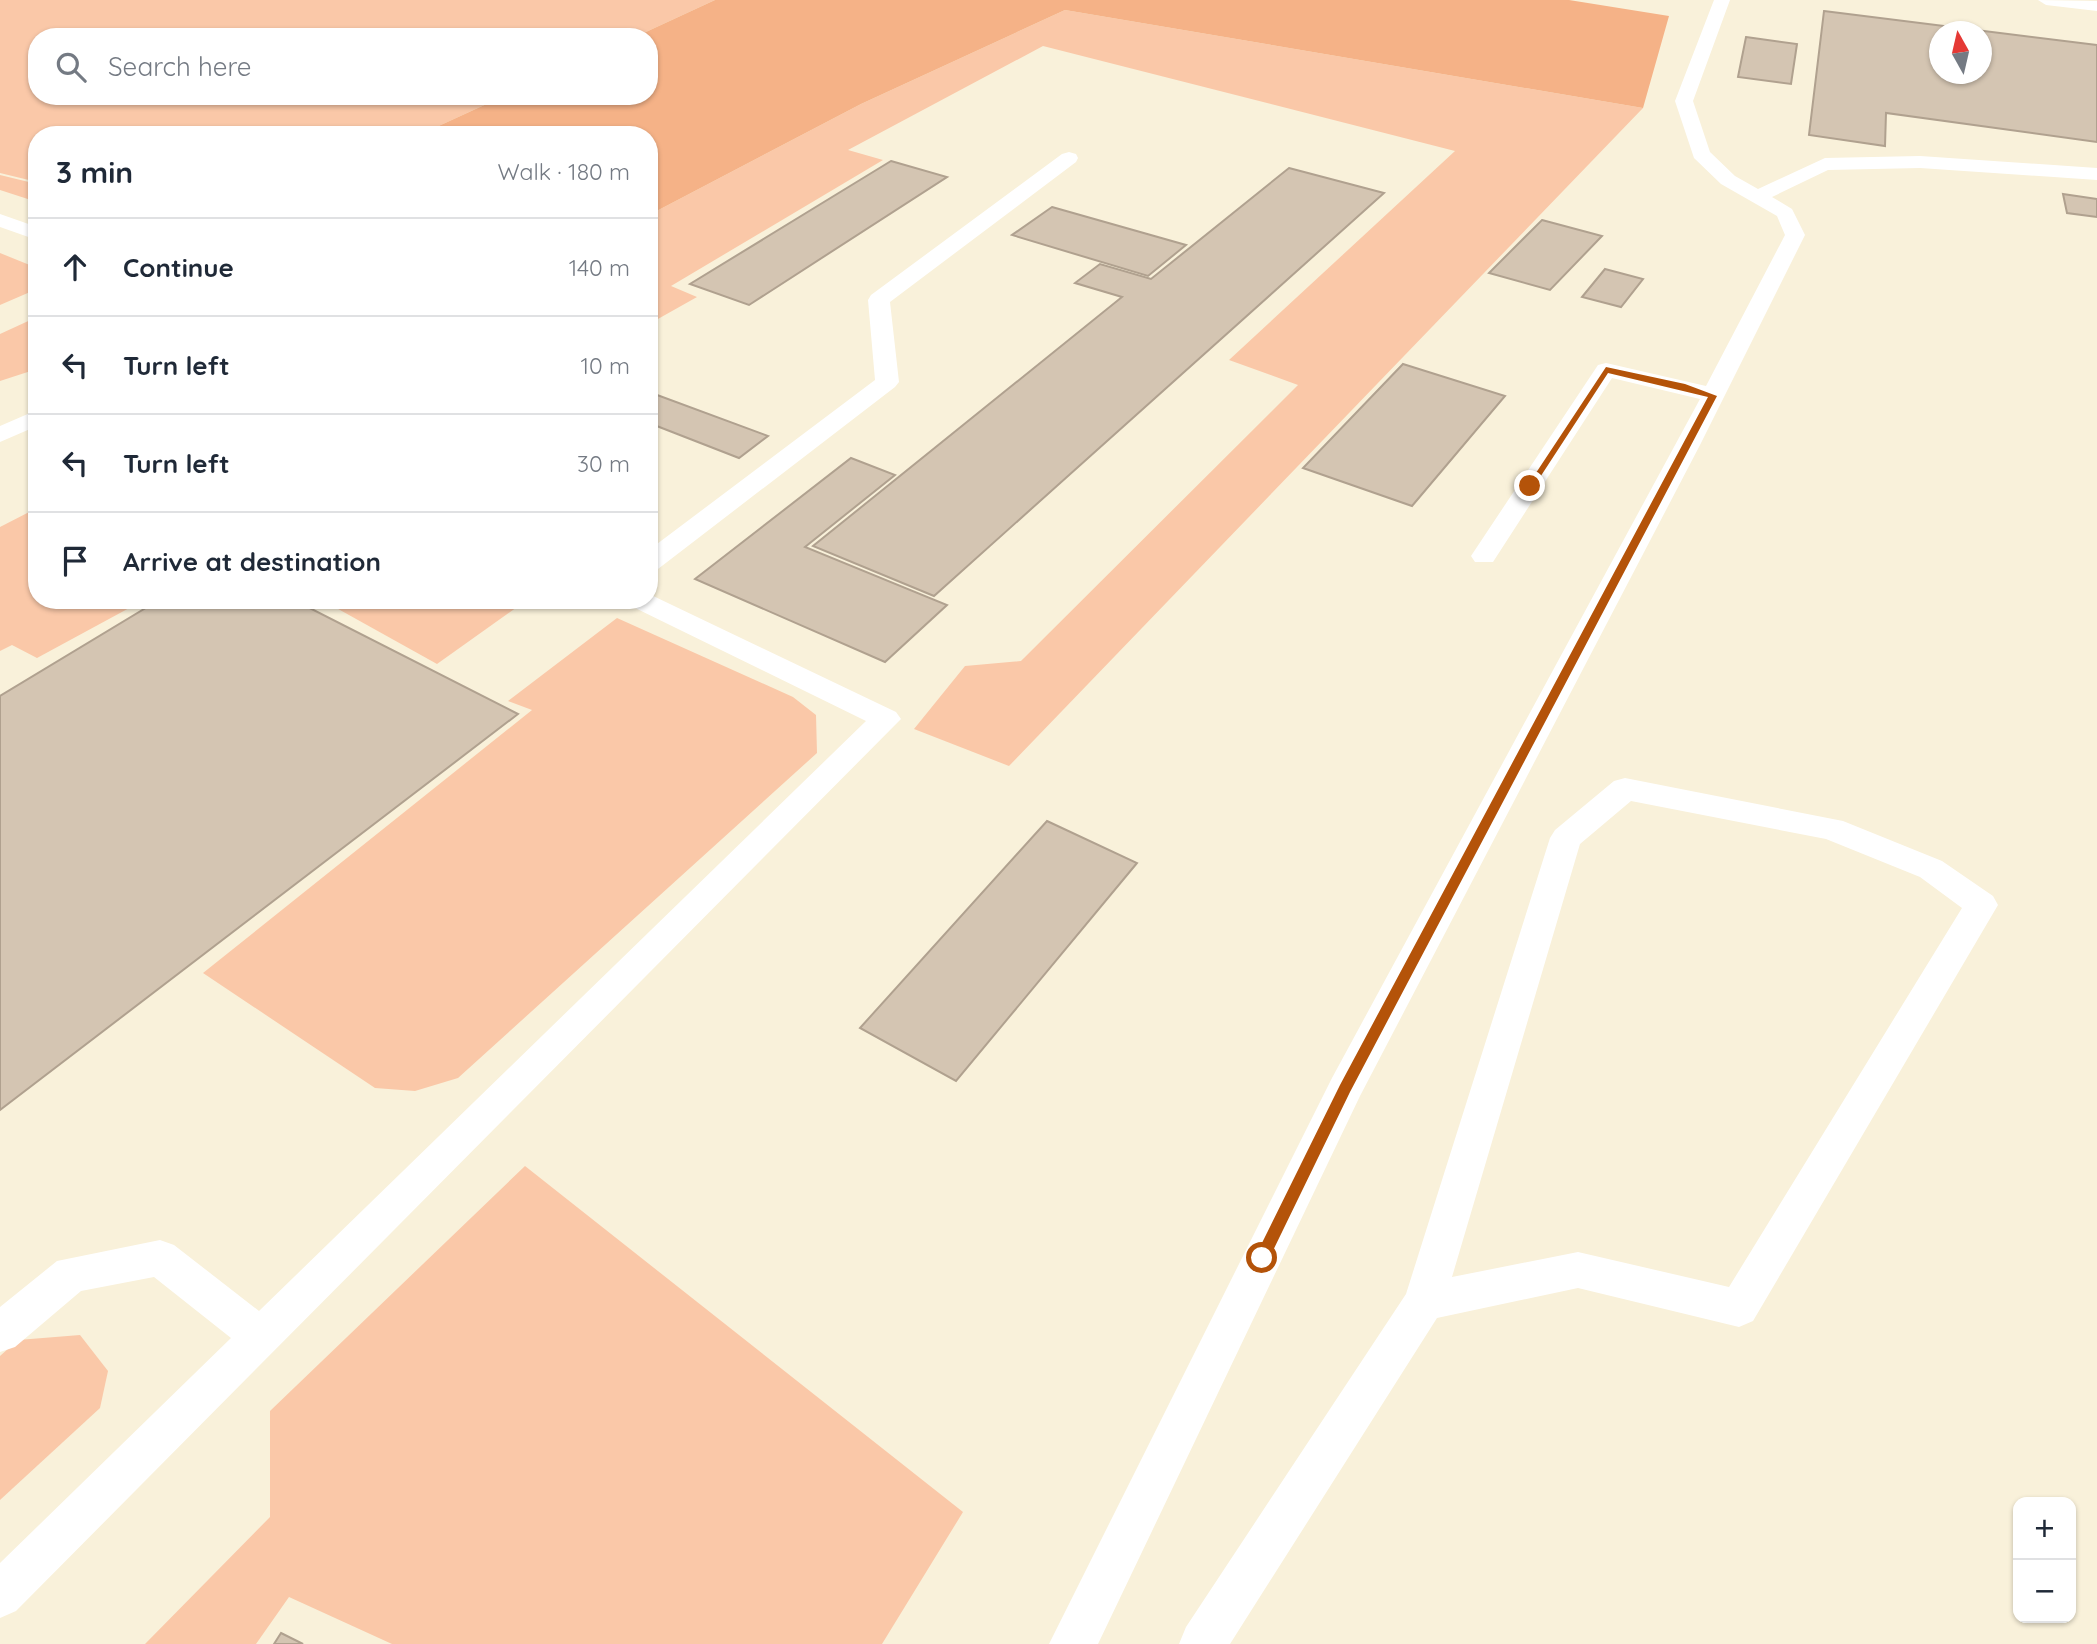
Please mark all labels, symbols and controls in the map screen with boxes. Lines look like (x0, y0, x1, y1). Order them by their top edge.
north arrow (1929, 21, 1992, 84)
search box (28, 28, 658, 105)
icon: search (52, 48, 90, 86)
text: Search here (108, 50, 252, 83)
text: 3 min (56, 153, 133, 191)
text: Walk · 180 m (498, 157, 630, 186)
icon: ahead (56, 248, 94, 286)
text: Continue (123, 251, 234, 284)
text: 140 m (569, 253, 630, 282)
icon: left (56, 346, 94, 384)
text: Turn left (123, 349, 230, 382)
text: 10 m (581, 351, 630, 380)
icon: left (56, 444, 94, 482)
text: Turn left (123, 447, 230, 480)
text: 30 m (577, 449, 630, 478)
route end (1514, 470, 1545, 501)
icon: arrive (56, 542, 94, 580)
text: Arrive at destination (123, 545, 381, 578)
route start (1246, 1242, 1277, 1273)
map controls (2013, 1497, 2076, 1623)
button: + (2013, 1497, 2076, 1560)
button: − (2013, 1560, 2076, 1623)

